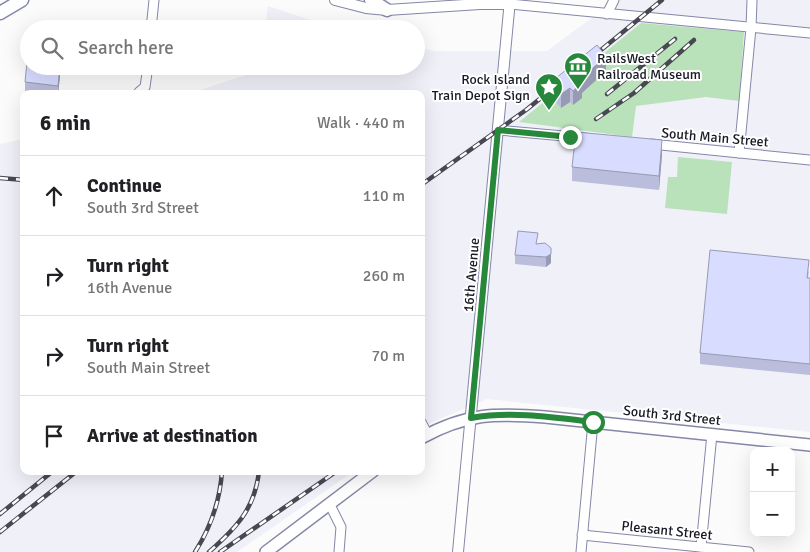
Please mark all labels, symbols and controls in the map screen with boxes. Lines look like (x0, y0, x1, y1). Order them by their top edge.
search box (20, 20, 425, 75)
icon: search (38, 34, 66, 62)
text: Search here (78, 36, 174, 60)
place label: RailsWest Railroad Museum (597, 50, 701, 83)
museum icon: RailsWest Railroad Museum (563, 51, 593, 90)
place label: Rock Island Train Depot Sign (432, 71, 530, 104)
place icon: Rock Island Train Depot Sign (534, 72, 564, 111)
text: 6 min (40, 110, 91, 136)
text: Walk · 440 m (317, 113, 405, 133)
street label: South Main Street (661, 124, 769, 151)
route end (559, 126, 582, 149)
text: Continue (87, 174, 162, 198)
icon: ahead (40, 182, 68, 210)
text: 110 m (363, 186, 405, 206)
text: South 3rd Street (87, 198, 199, 218)
street label: 16th Avenue (460, 237, 483, 313)
text: Turn right (87, 254, 169, 278)
icon: right (40, 262, 68, 290)
text: 260 m (363, 266, 405, 286)
text: 16th Avenue (87, 278, 172, 298)
text: Turn right (87, 334, 169, 358)
icon: right (40, 342, 68, 370)
text: 70 m (371, 346, 405, 366)
text: South Main Street (87, 358, 210, 378)
street label: South 3rd Street (622, 402, 722, 429)
route start (582, 411, 605, 434)
icon: arrive (40, 422, 68, 450)
text: Arrive at destination (87, 424, 258, 448)
map controls (750, 447, 795, 537)
button: + (750, 447, 795, 492)
button: − (750, 492, 795, 537)
street label: Pleasant Street (621, 517, 713, 544)

